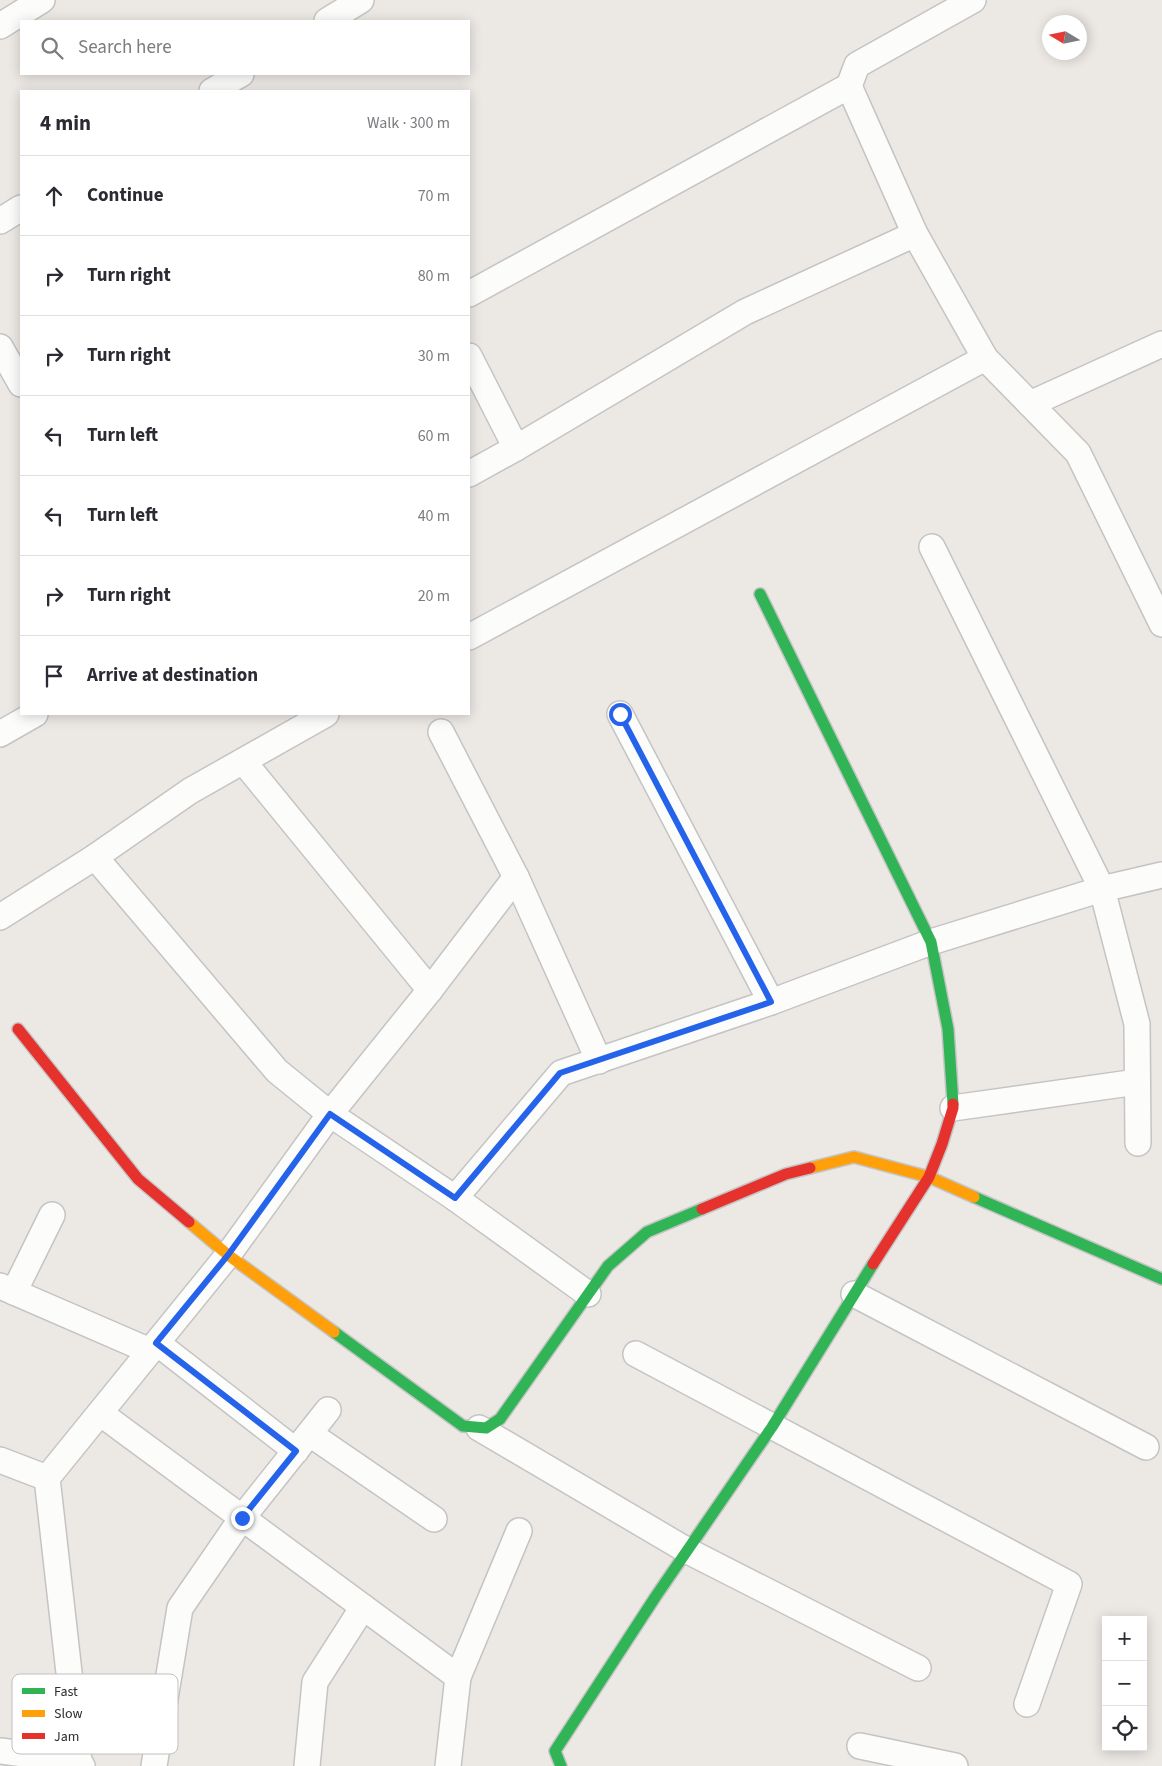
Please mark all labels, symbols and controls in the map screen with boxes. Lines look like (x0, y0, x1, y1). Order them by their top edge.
north arrow (1042, 15, 1087, 60)
search box (20, 20, 470, 75)
icon: search (38, 34, 66, 62)
text: Search here (78, 34, 172, 61)
text: 4 min (40, 108, 91, 138)
text: Walk · 300 m (367, 112, 450, 134)
icon: ahead (40, 182, 68, 210)
text: Continue (87, 182, 164, 209)
text: 70 m (418, 185, 450, 207)
icon: right (40, 262, 68, 290)
text: Turn right (87, 262, 171, 289)
text: 80 m (418, 265, 450, 287)
icon: right (40, 342, 68, 370)
text: Turn right (87, 342, 171, 369)
text: 30 m (418, 345, 450, 367)
icon: left (40, 422, 68, 450)
text: Turn left (87, 422, 158, 449)
text: 60 m (418, 425, 450, 447)
icon: left (40, 502, 68, 530)
text: Turn left (87, 502, 158, 529)
text: 40 m (418, 505, 450, 527)
icon: right (40, 582, 68, 610)
text: Turn right (87, 582, 171, 609)
text: 20 m (418, 585, 450, 607)
icon: arrive (40, 662, 68, 690)
text: Arrive at destination (87, 662, 258, 689)
route start (609, 703, 632, 726)
route end (231, 1507, 254, 1530)
map controls (1102, 1616, 1147, 1751)
button: + (1102, 1616, 1147, 1661)
button: − (1102, 1661, 1147, 1706)
legend (12, 1674, 178, 1754)
text: Fast (54, 1682, 78, 1702)
text: Slow (54, 1704, 83, 1724)
button: locate (1102, 1706, 1147, 1751)
text: Jam (54, 1727, 79, 1747)

